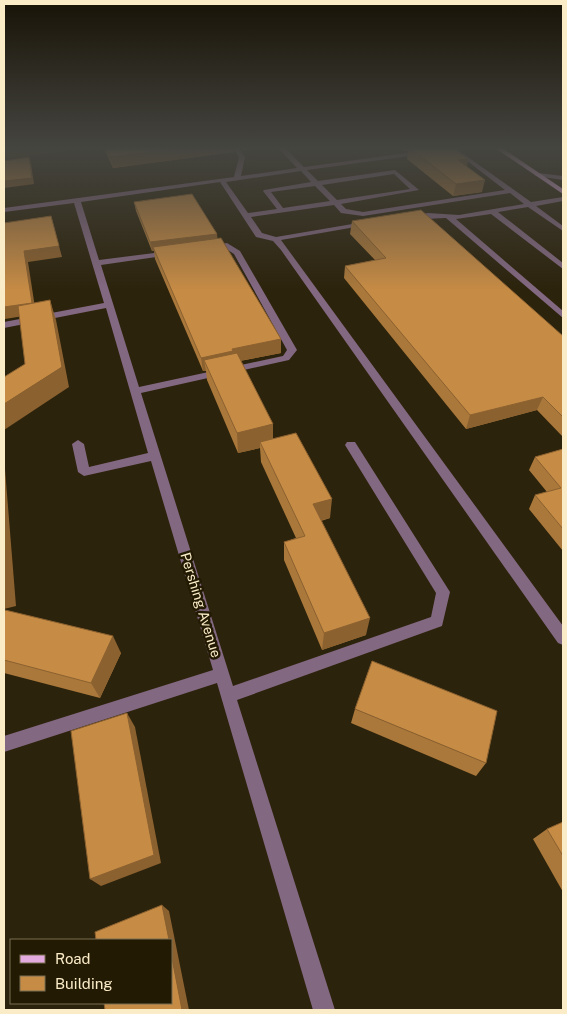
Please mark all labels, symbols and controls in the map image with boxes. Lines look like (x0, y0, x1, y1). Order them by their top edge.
street label: Pershing Avenue (177, 550, 225, 660)
legend (10, 939, 172, 1004)
text: Road (55, 950, 91, 967)
text: Building (55, 975, 113, 992)

